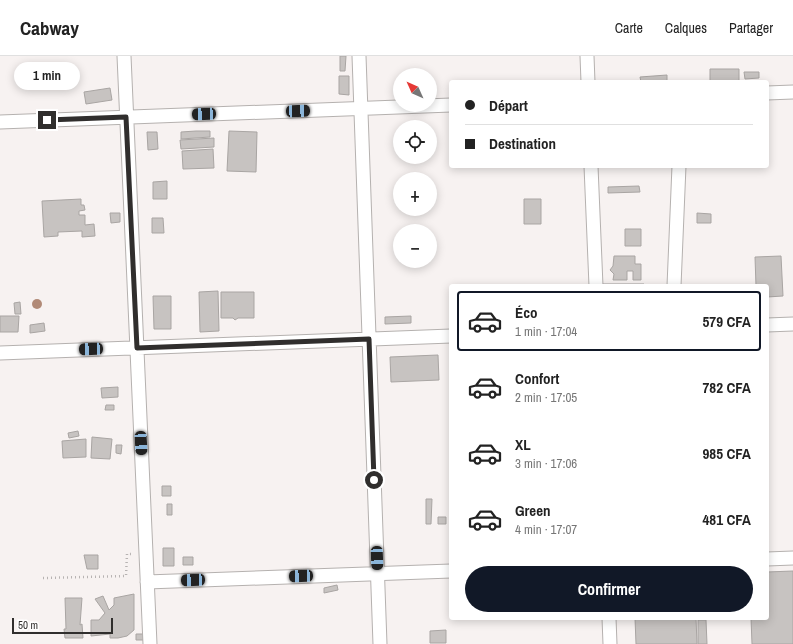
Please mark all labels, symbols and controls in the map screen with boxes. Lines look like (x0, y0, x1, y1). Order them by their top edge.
text: Cabway (20, 15, 79, 41)
text: Carte (615, 19, 643, 37)
text: Calques (665, 19, 707, 37)
text: Partager (729, 19, 773, 37)
callout: 1 min (14, 62, 80, 90)
text: 1 min (33, 67, 61, 84)
north arrow (393, 68, 437, 112)
map controls (393, 68, 437, 268)
text: Départ (489, 95, 528, 116)
car (286, 105, 310, 117)
car (192, 108, 216, 120)
route end (38, 111, 56, 129)
button: locate (393, 120, 437, 164)
text: Destination (489, 133, 556, 154)
button: + (393, 172, 437, 216)
button: − (393, 224, 437, 268)
text: Éco (515, 302, 538, 323)
icon: car (467, 303, 503, 339)
text: 579 CFA (702, 311, 751, 332)
text: 1 min · 17:04 (515, 323, 577, 340)
car (79, 343, 103, 355)
text: Confort (515, 368, 559, 389)
icon: car (467, 369, 503, 405)
text: 782 CFA (702, 377, 751, 398)
text: 2 min · 17:05 (515, 389, 577, 406)
car (134, 431, 148, 455)
text: XL (515, 434, 531, 455)
icon: car (467, 435, 503, 471)
text: 985 CFA (702, 443, 751, 464)
text: 3 min · 17:06 (515, 455, 577, 472)
route start (365, 471, 383, 489)
text: Green (515, 500, 551, 521)
icon: car (467, 501, 503, 537)
text: 481 CFA (702, 509, 751, 530)
text: 4 min · 17:07 (515, 521, 577, 538)
car (371, 546, 383, 570)
button: Confirmer (465, 566, 753, 612)
car (289, 570, 313, 582)
car (181, 574, 205, 586)
scale bar (12, 616, 113, 635)
text: 50 m (18, 618, 38, 632)

